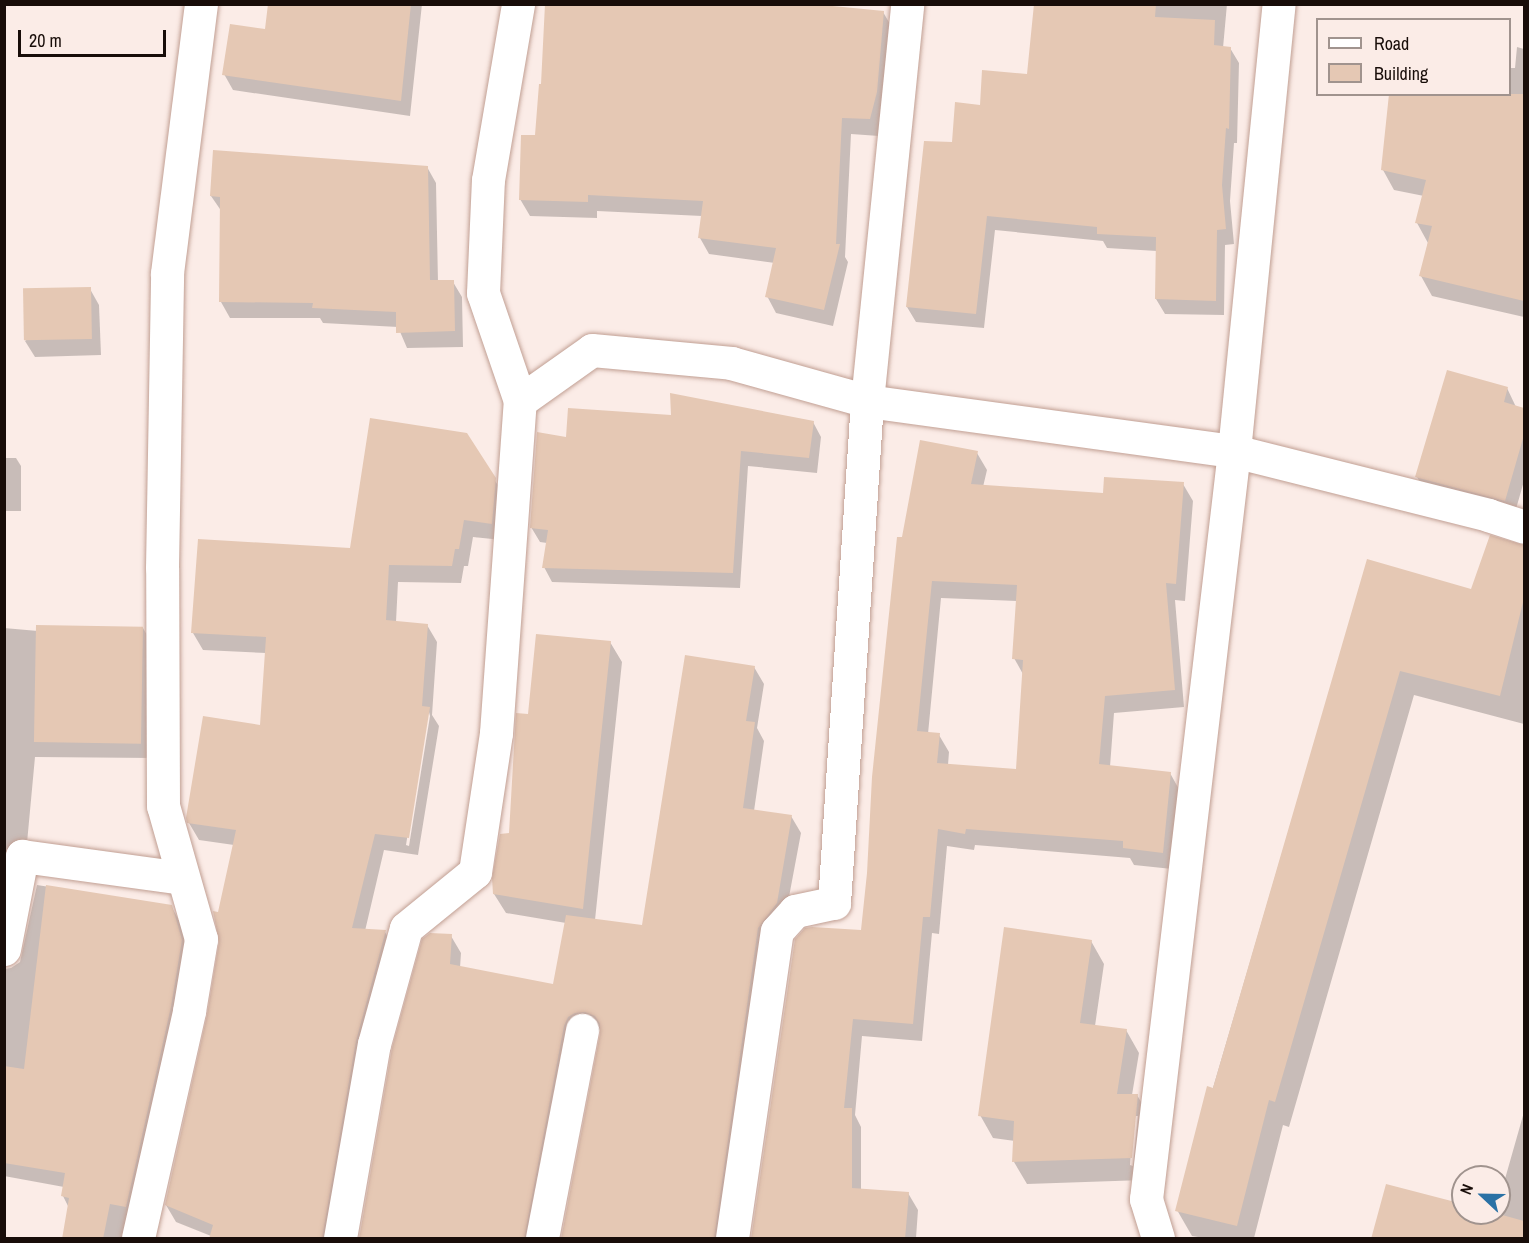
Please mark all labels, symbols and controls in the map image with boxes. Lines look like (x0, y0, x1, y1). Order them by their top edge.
scale bar (21, 18, 170, 56)
legend (1316, 18, 1511, 96)
text: 20 m (29, 28, 62, 53)
text: Road (1374, 31, 1409, 56)
text: Building (1374, 61, 1428, 86)
north arrow (1451, 1165, 1511, 1225)
text: N (1454, 1180, 1478, 1198)

